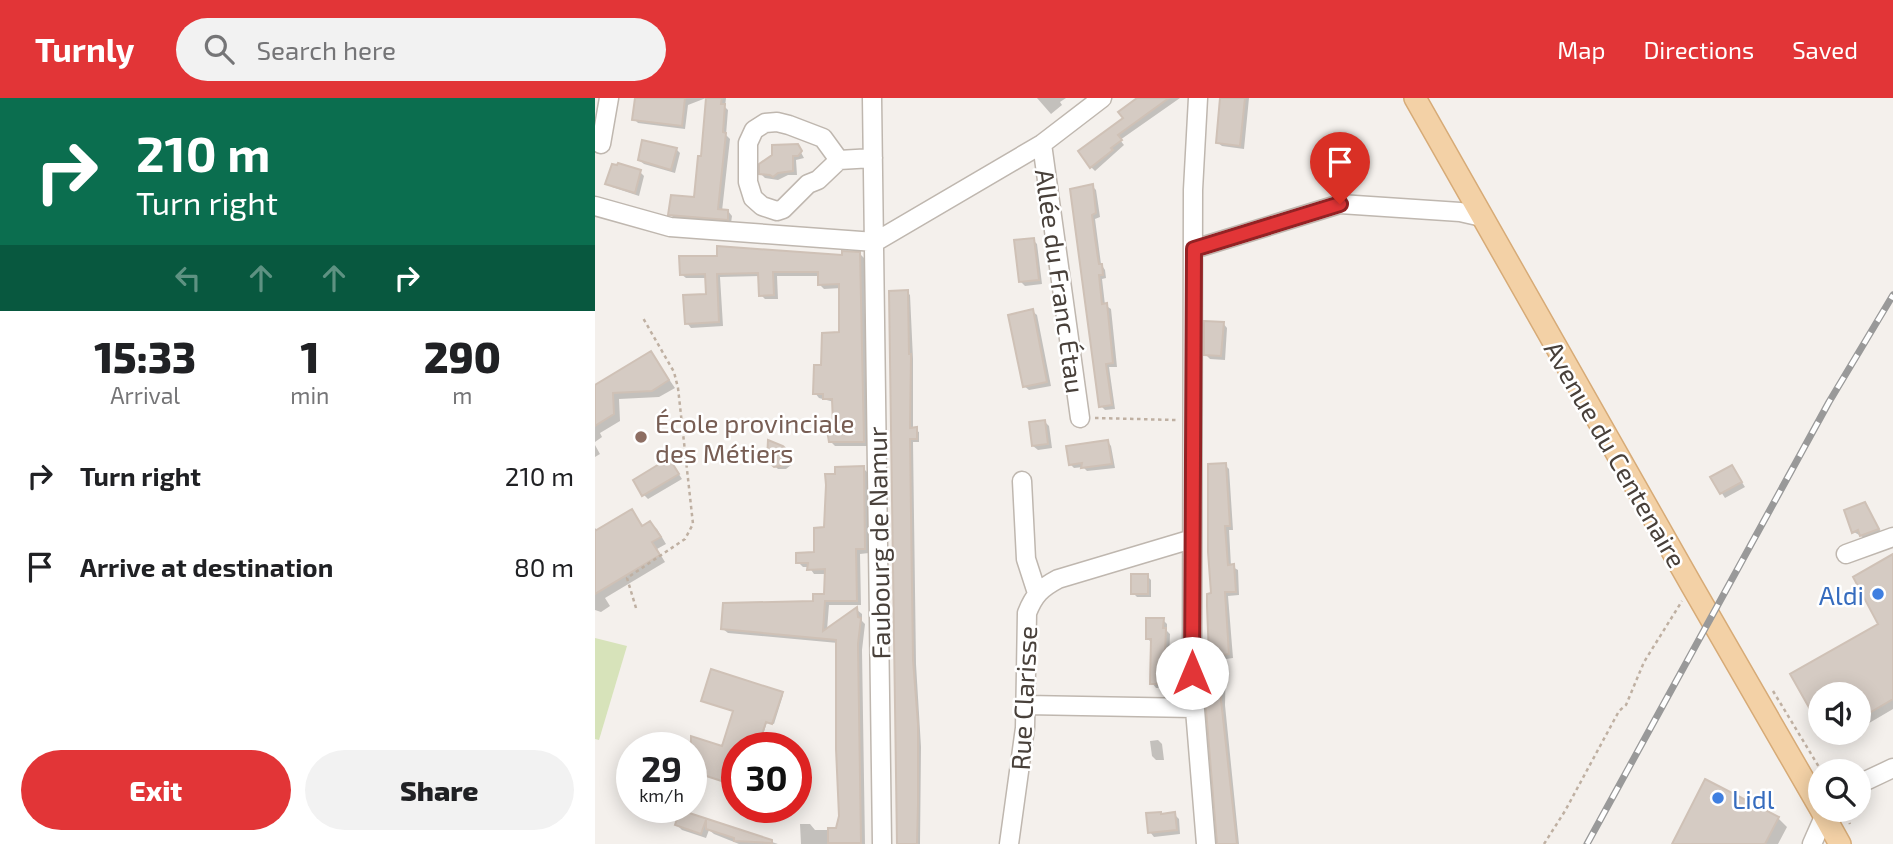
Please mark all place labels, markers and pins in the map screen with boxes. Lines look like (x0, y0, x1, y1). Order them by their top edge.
pin (1310, 132, 1370, 204)
place label: École provinciale des Métiers (655, 407, 855, 468)
marker: École provinciale des Métiers (633, 429, 649, 445)
place label: Aldi (1819, 579, 1864, 610)
marker: Aldi (1870, 586, 1886, 602)
place label: Lidl (1732, 783, 1775, 814)
marker: Lidl (1710, 790, 1726, 806)

